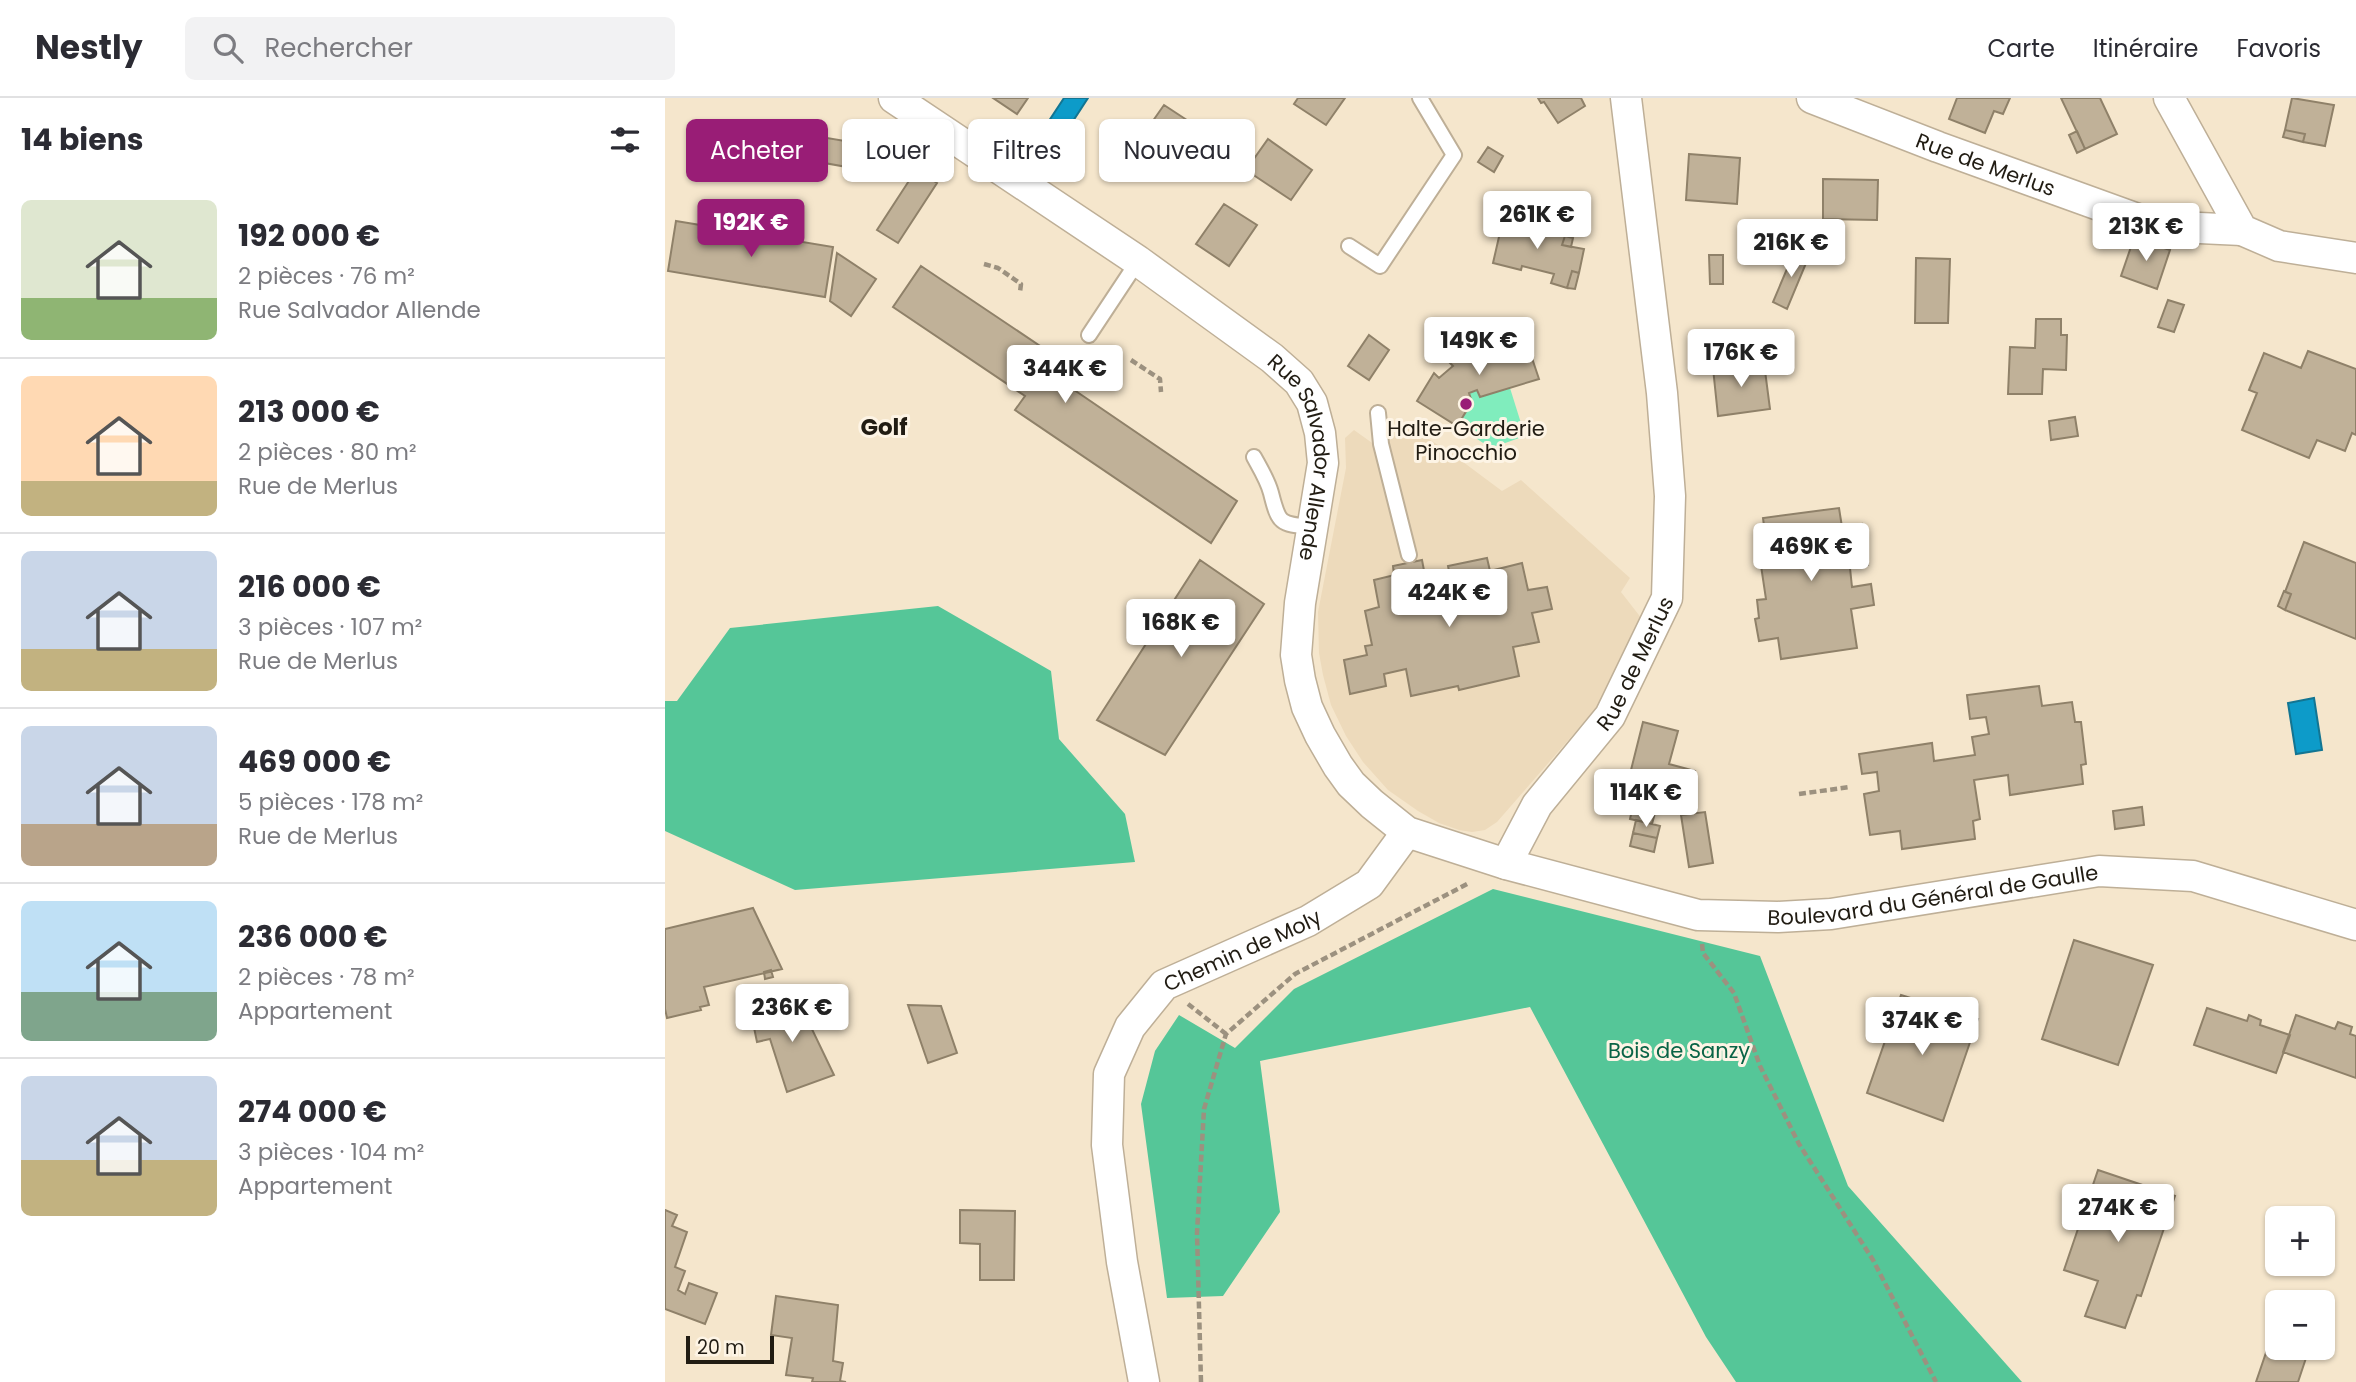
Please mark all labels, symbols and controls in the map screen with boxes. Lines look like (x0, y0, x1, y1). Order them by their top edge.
search box (185, 17, 675, 80)
text: Nestly (35, 24, 143, 71)
icon: search (209, 29, 247, 67)
text: Rechercher (265, 30, 413, 66)
text: Carte (1987, 32, 2055, 65)
text: Itinéraire (2093, 32, 2198, 65)
text: Favoris (2236, 32, 2321, 65)
text: 14 biens (21, 118, 144, 161)
chip: Acheter (686, 119, 828, 182)
chip: Louer (842, 119, 954, 182)
chip: Filtres (968, 119, 1085, 182)
chip: Nouveau (1099, 119, 1255, 182)
icon: filters (606, 121, 644, 159)
street label: Rue de Merlus (1912, 125, 2060, 203)
pin: 261K € (1480, 192, 1594, 251)
text: 261K € (1499, 198, 1575, 230)
pin: 192K € (694, 200, 808, 259)
pin: 213K € (2089, 204, 2203, 263)
text: 192K € (713, 206, 789, 238)
text: 213K € (2109, 210, 2183, 242)
text: 192 000 € (238, 214, 380, 257)
pin: 216K € (1734, 220, 1848, 279)
text: 216K € (1753, 226, 1829, 258)
icon: home (77, 228, 161, 312)
text: 2 pièces · 76 m² (238, 260, 415, 292)
text: Rue Salvador Allende (238, 294, 481, 326)
pin: 149K € (1422, 317, 1536, 377)
text: 149K € (1440, 324, 1518, 356)
pin: 176K € (1684, 330, 1798, 389)
text: 176K € (1704, 336, 1778, 368)
pin: 344K € (1008, 345, 1122, 405)
street label: Rue Salvador Allende (1262, 347, 1338, 563)
text: 344K € (1023, 352, 1107, 384)
text: 213 000 € (238, 390, 380, 433)
marker: Halte-Garderie Pinocchio (1458, 396, 1474, 412)
icon: home (77, 404, 161, 488)
district label: Golf (860, 411, 908, 443)
place label: Halte-Garderie Pinocchio (1387, 414, 1545, 467)
text: 2 pièces · 80 m² (238, 436, 417, 468)
text: Rue de Merlus (238, 470, 398, 502)
pin: 469K € (1754, 524, 1868, 583)
text: 469K € (1769, 530, 1853, 562)
text: 216 000 € (238, 565, 381, 608)
pin: 424K € (1392, 570, 1506, 629)
text: 424K € (1407, 576, 1491, 608)
icon: home (77, 579, 161, 663)
street label: Rue de Merlus (1589, 591, 1680, 737)
pin: 168K € (1124, 600, 1238, 659)
text: 168K € (1142, 606, 1220, 638)
text: 3 pièces · 107 m² (238, 611, 422, 643)
text: Rue de Merlus (238, 645, 398, 677)
text: 469 000 € (238, 740, 391, 783)
icon: home (77, 754, 161, 838)
pin: 114K € (1589, 770, 1703, 829)
text: 114K € (1610, 776, 1682, 808)
text: 5 pièces · 178 m² (238, 786, 423, 818)
text: Rue de Merlus (238, 820, 398, 852)
street label: Boulevard du Général de Gaulle (1767, 857, 2100, 932)
street label: Chemin de Moly (1159, 902, 1327, 998)
text: 236 000 € (238, 915, 388, 958)
icon: home (77, 929, 161, 1013)
text: 2 pièces · 78 m² (238, 961, 415, 993)
pin: 236K € (735, 984, 849, 1044)
text: 236K € (752, 991, 832, 1023)
text: Appartement (238, 995, 392, 1027)
pin: 374K € (1865, 998, 1979, 1057)
text: 374K € (1881, 1004, 1963, 1036)
park label: Bois de Sanzy (1608, 1036, 1750, 1065)
text: 274 000 € (238, 1090, 387, 1133)
icon: home (77, 1104, 161, 1188)
text: 3 pièces · 104 m² (238, 1136, 424, 1168)
text: Appartement (238, 1170, 392, 1202)
pin: 274K € (2061, 1184, 2175, 1244)
text: 274K € (2078, 1191, 2158, 1223)
map controls (2265, 1206, 2335, 1360)
button: + (2265, 1206, 2335, 1276)
button: − (2265, 1290, 2335, 1360)
scale bar (686, 1333, 773, 1365)
text: 20 m (697, 1334, 745, 1361)

